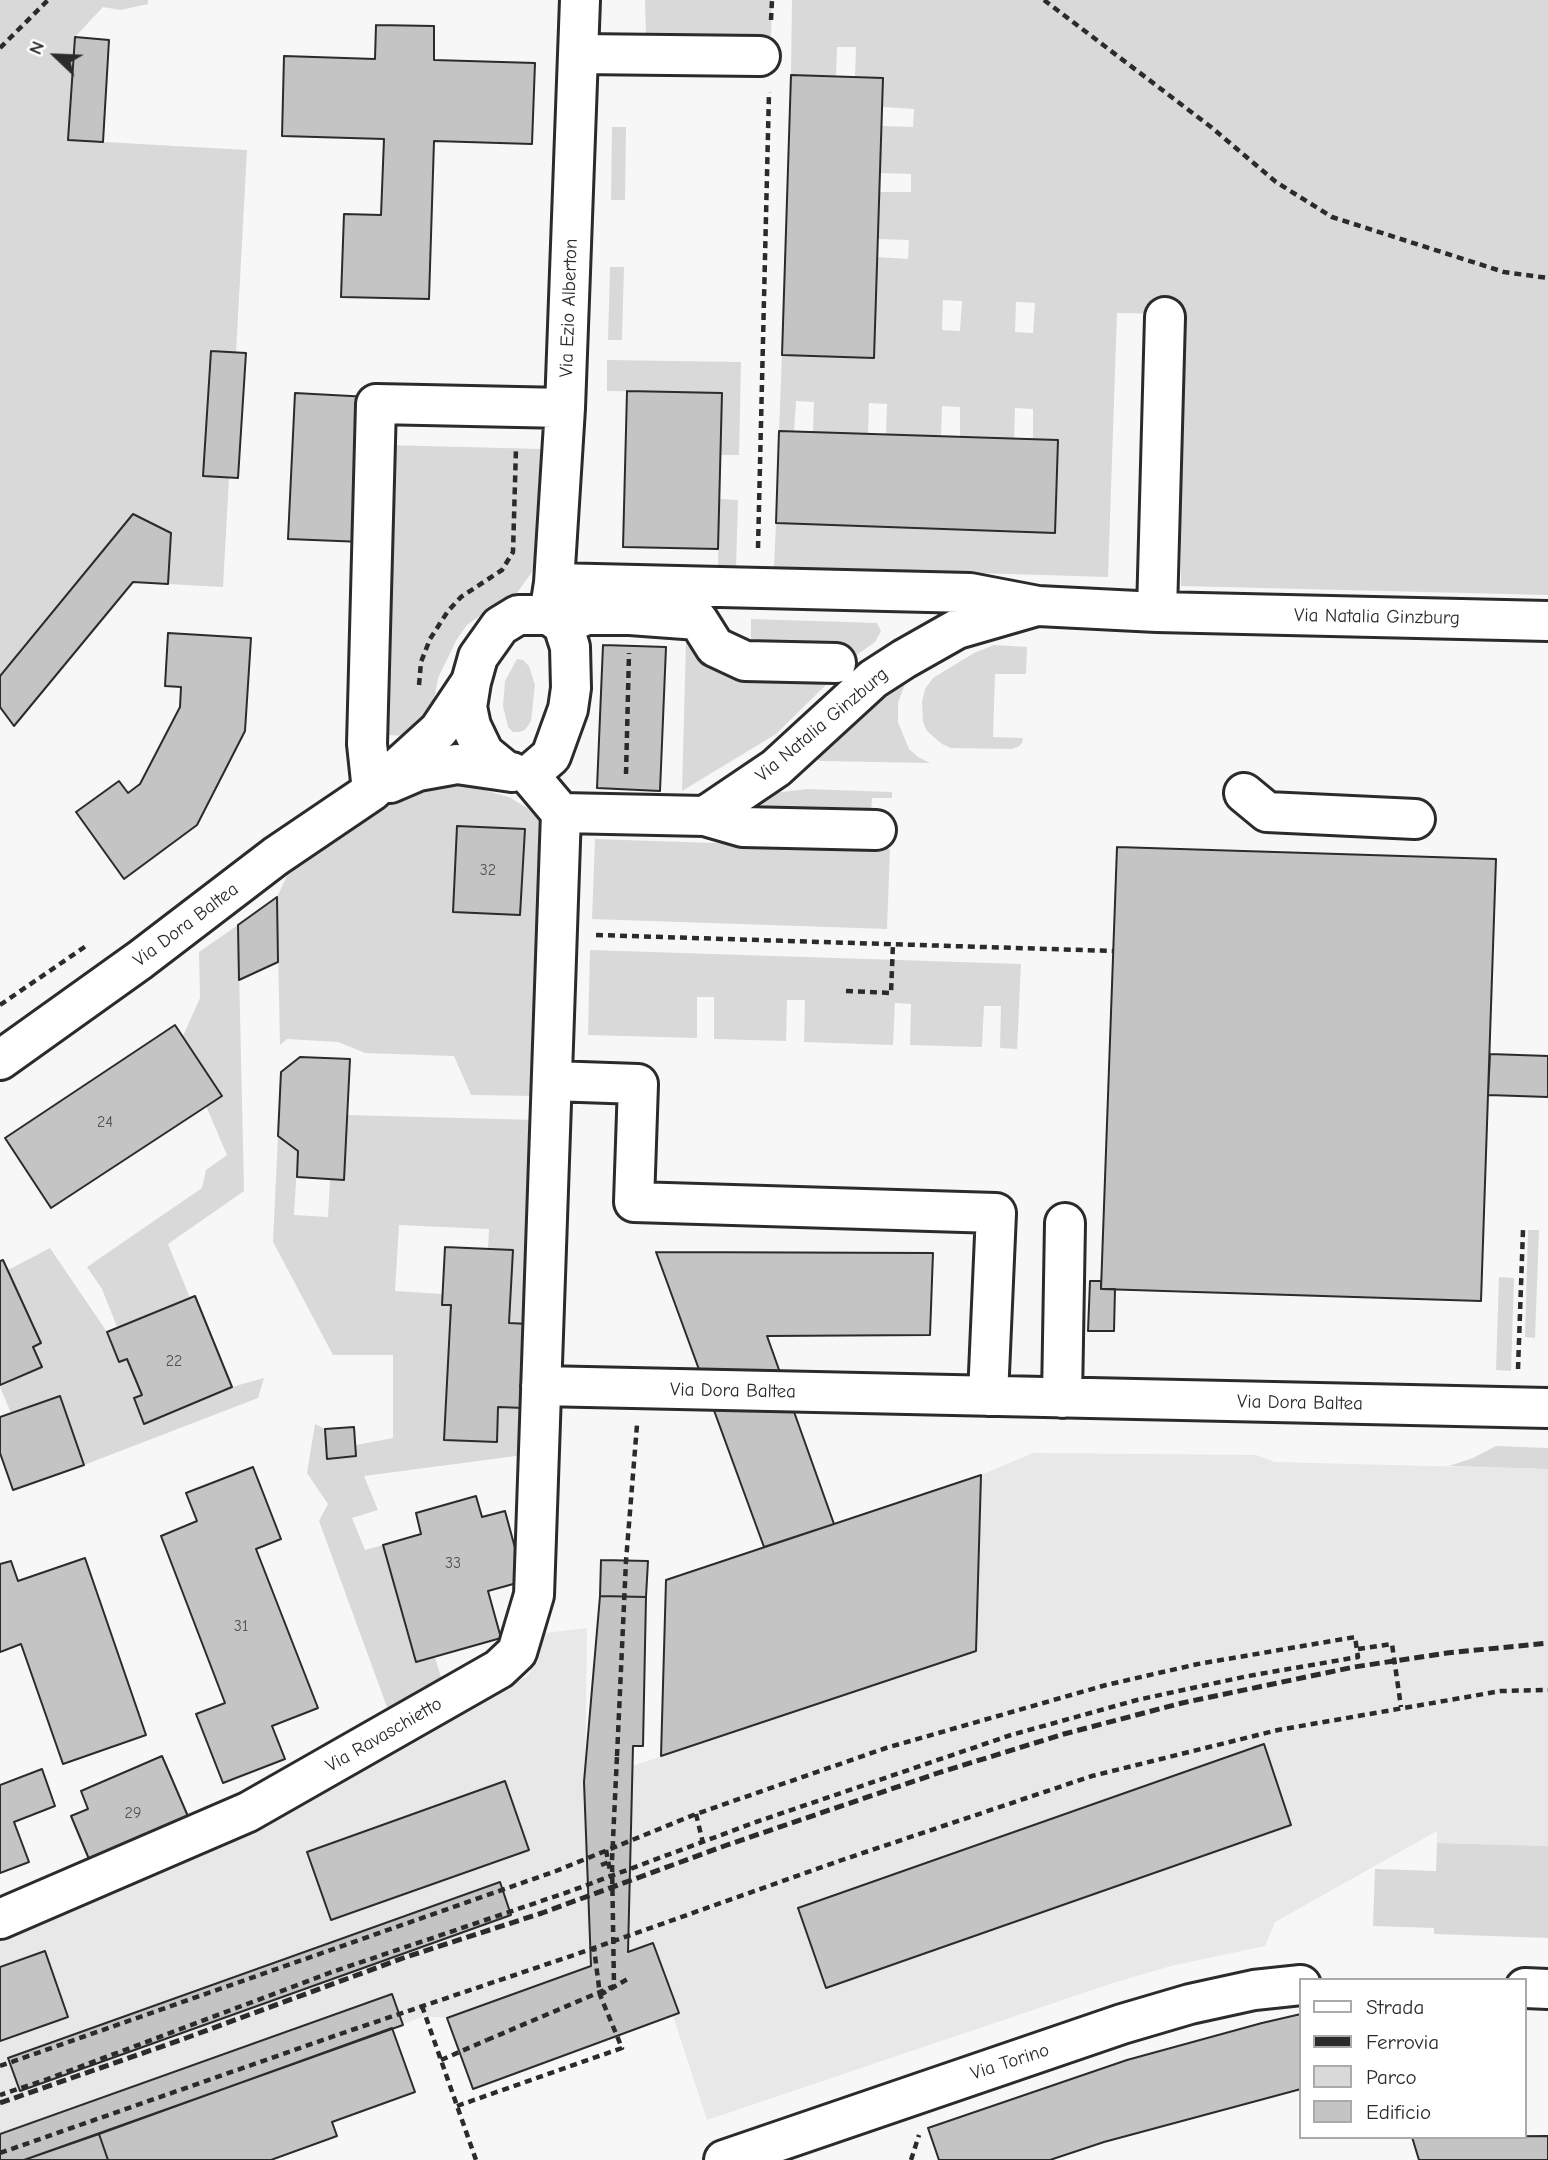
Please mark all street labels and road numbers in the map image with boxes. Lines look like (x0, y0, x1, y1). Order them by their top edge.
street label: Via Ezio Alberton (555, 238, 583, 378)
street label: Via Natalia Ginzburg (1294, 604, 1460, 630)
street label: Via Natalia Ginzburg (751, 663, 893, 787)
street label: Via Dora Baltea (129, 878, 243, 972)
street label: Via Dora Baltea (670, 1379, 796, 1403)
street label: Via Dora Baltea (1237, 1391, 1363, 1415)
street label: Via Ravaschietto (322, 1693, 446, 1777)
street label: Via Torino (968, 2039, 1052, 2085)

